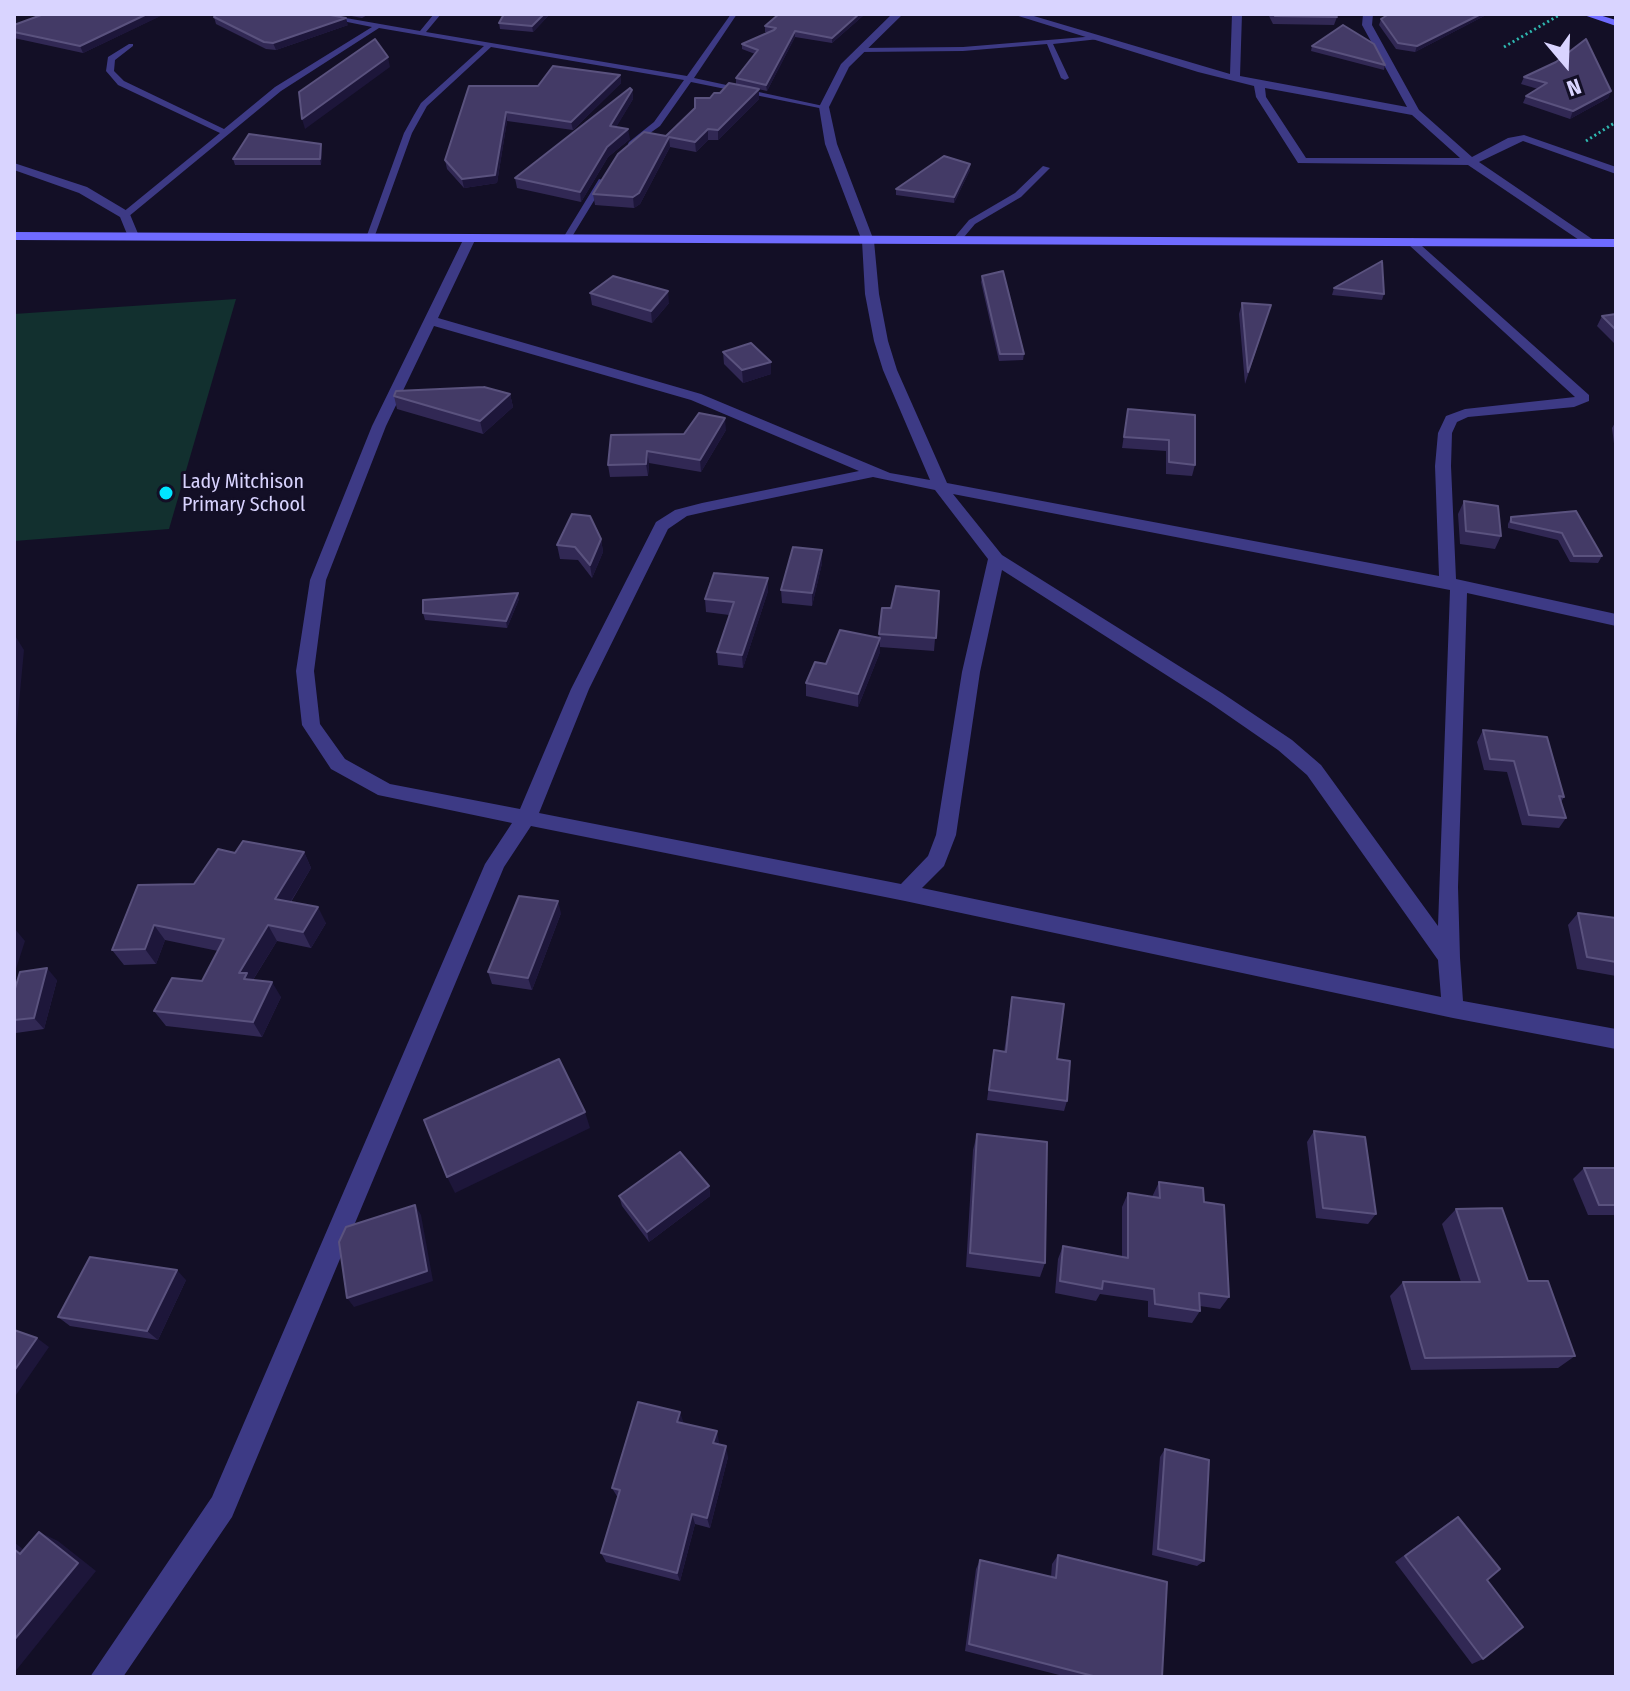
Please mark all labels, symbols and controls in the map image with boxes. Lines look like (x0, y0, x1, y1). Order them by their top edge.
north arrow (1526, 24, 1606, 104)
text: N (1563, 72, 1585, 102)
place label: Lady Mitchison Primary School (182, 470, 305, 517)
marker: Lady Mitchison Primary School (157, 484, 175, 502)

